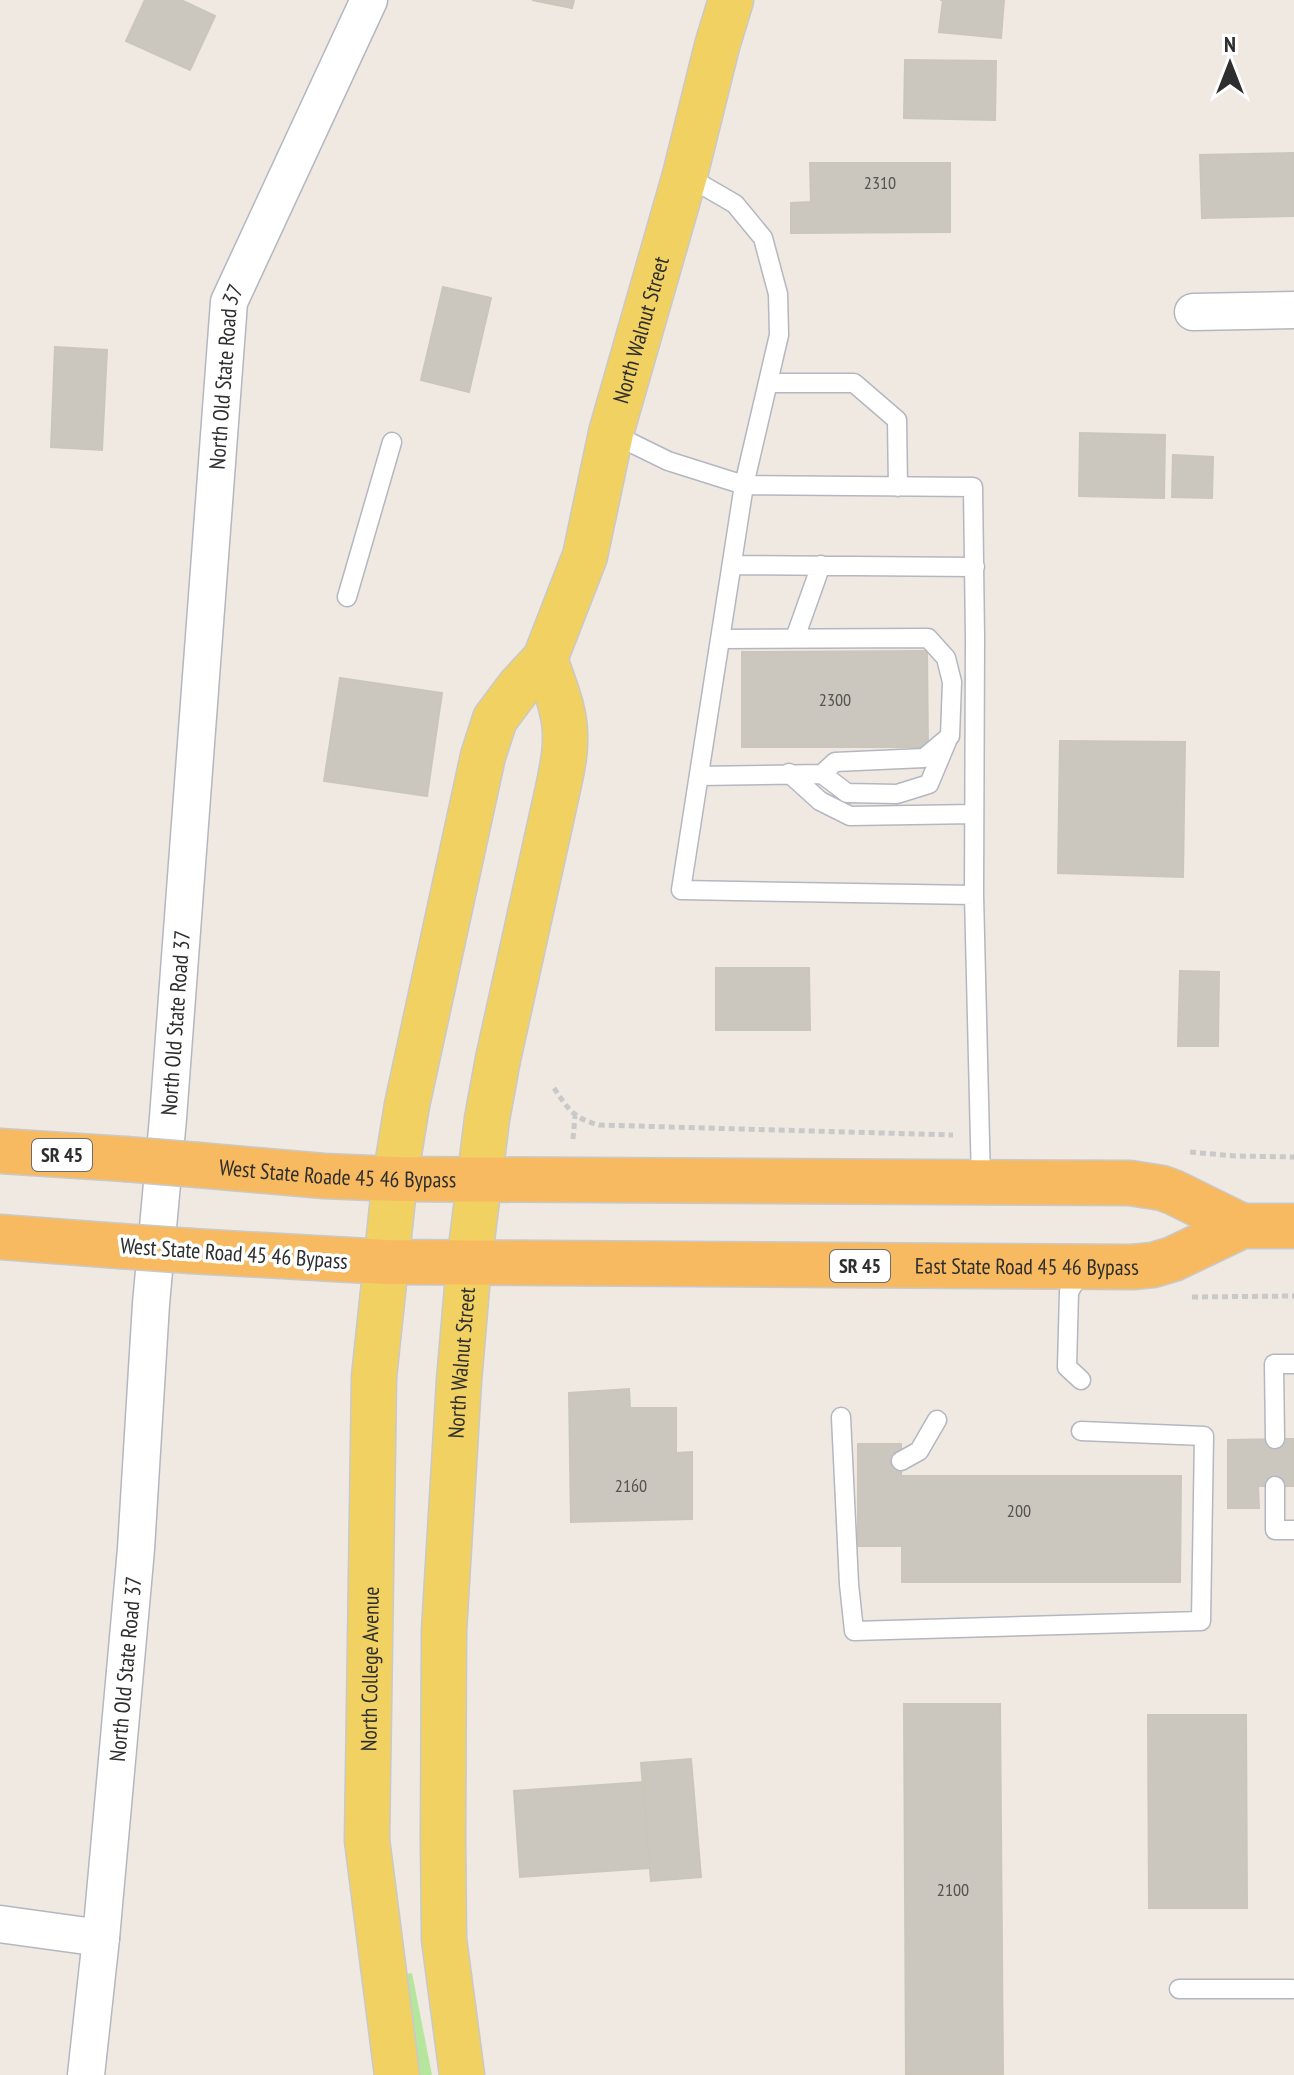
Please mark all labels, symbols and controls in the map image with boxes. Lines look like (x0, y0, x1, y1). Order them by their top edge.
north arrow (1190, 24, 1270, 104)
text: N (1224, 30, 1236, 58)
house number: 2310 (864, 171, 896, 194)
street label: North Walnut Street (606, 253, 675, 406)
street label: North Old State Road 37 (203, 280, 249, 470)
house number: 2300 (819, 688, 851, 711)
street label: North Old State Road 37 (154, 929, 196, 1117)
road number: SR 45 (32, 1139, 92, 1171)
street label: West State Roade 45 46 Bypass (218, 1153, 456, 1193)
street label: West State Road 45 46 Bypass (119, 1231, 349, 1275)
road number: SR 45 (830, 1250, 890, 1282)
street label: East State Road 45 46 Bypass (915, 1252, 1140, 1281)
street label: North Walnut Street (442, 1286, 481, 1439)
house number: 2160 (615, 1474, 647, 1497)
house number: 200 (1007, 1499, 1031, 1522)
street label: North Old State Road 37 (103, 1575, 147, 1763)
street label: North College Avenue (354, 1586, 385, 1752)
house number: 2100 (937, 1878, 969, 1901)

